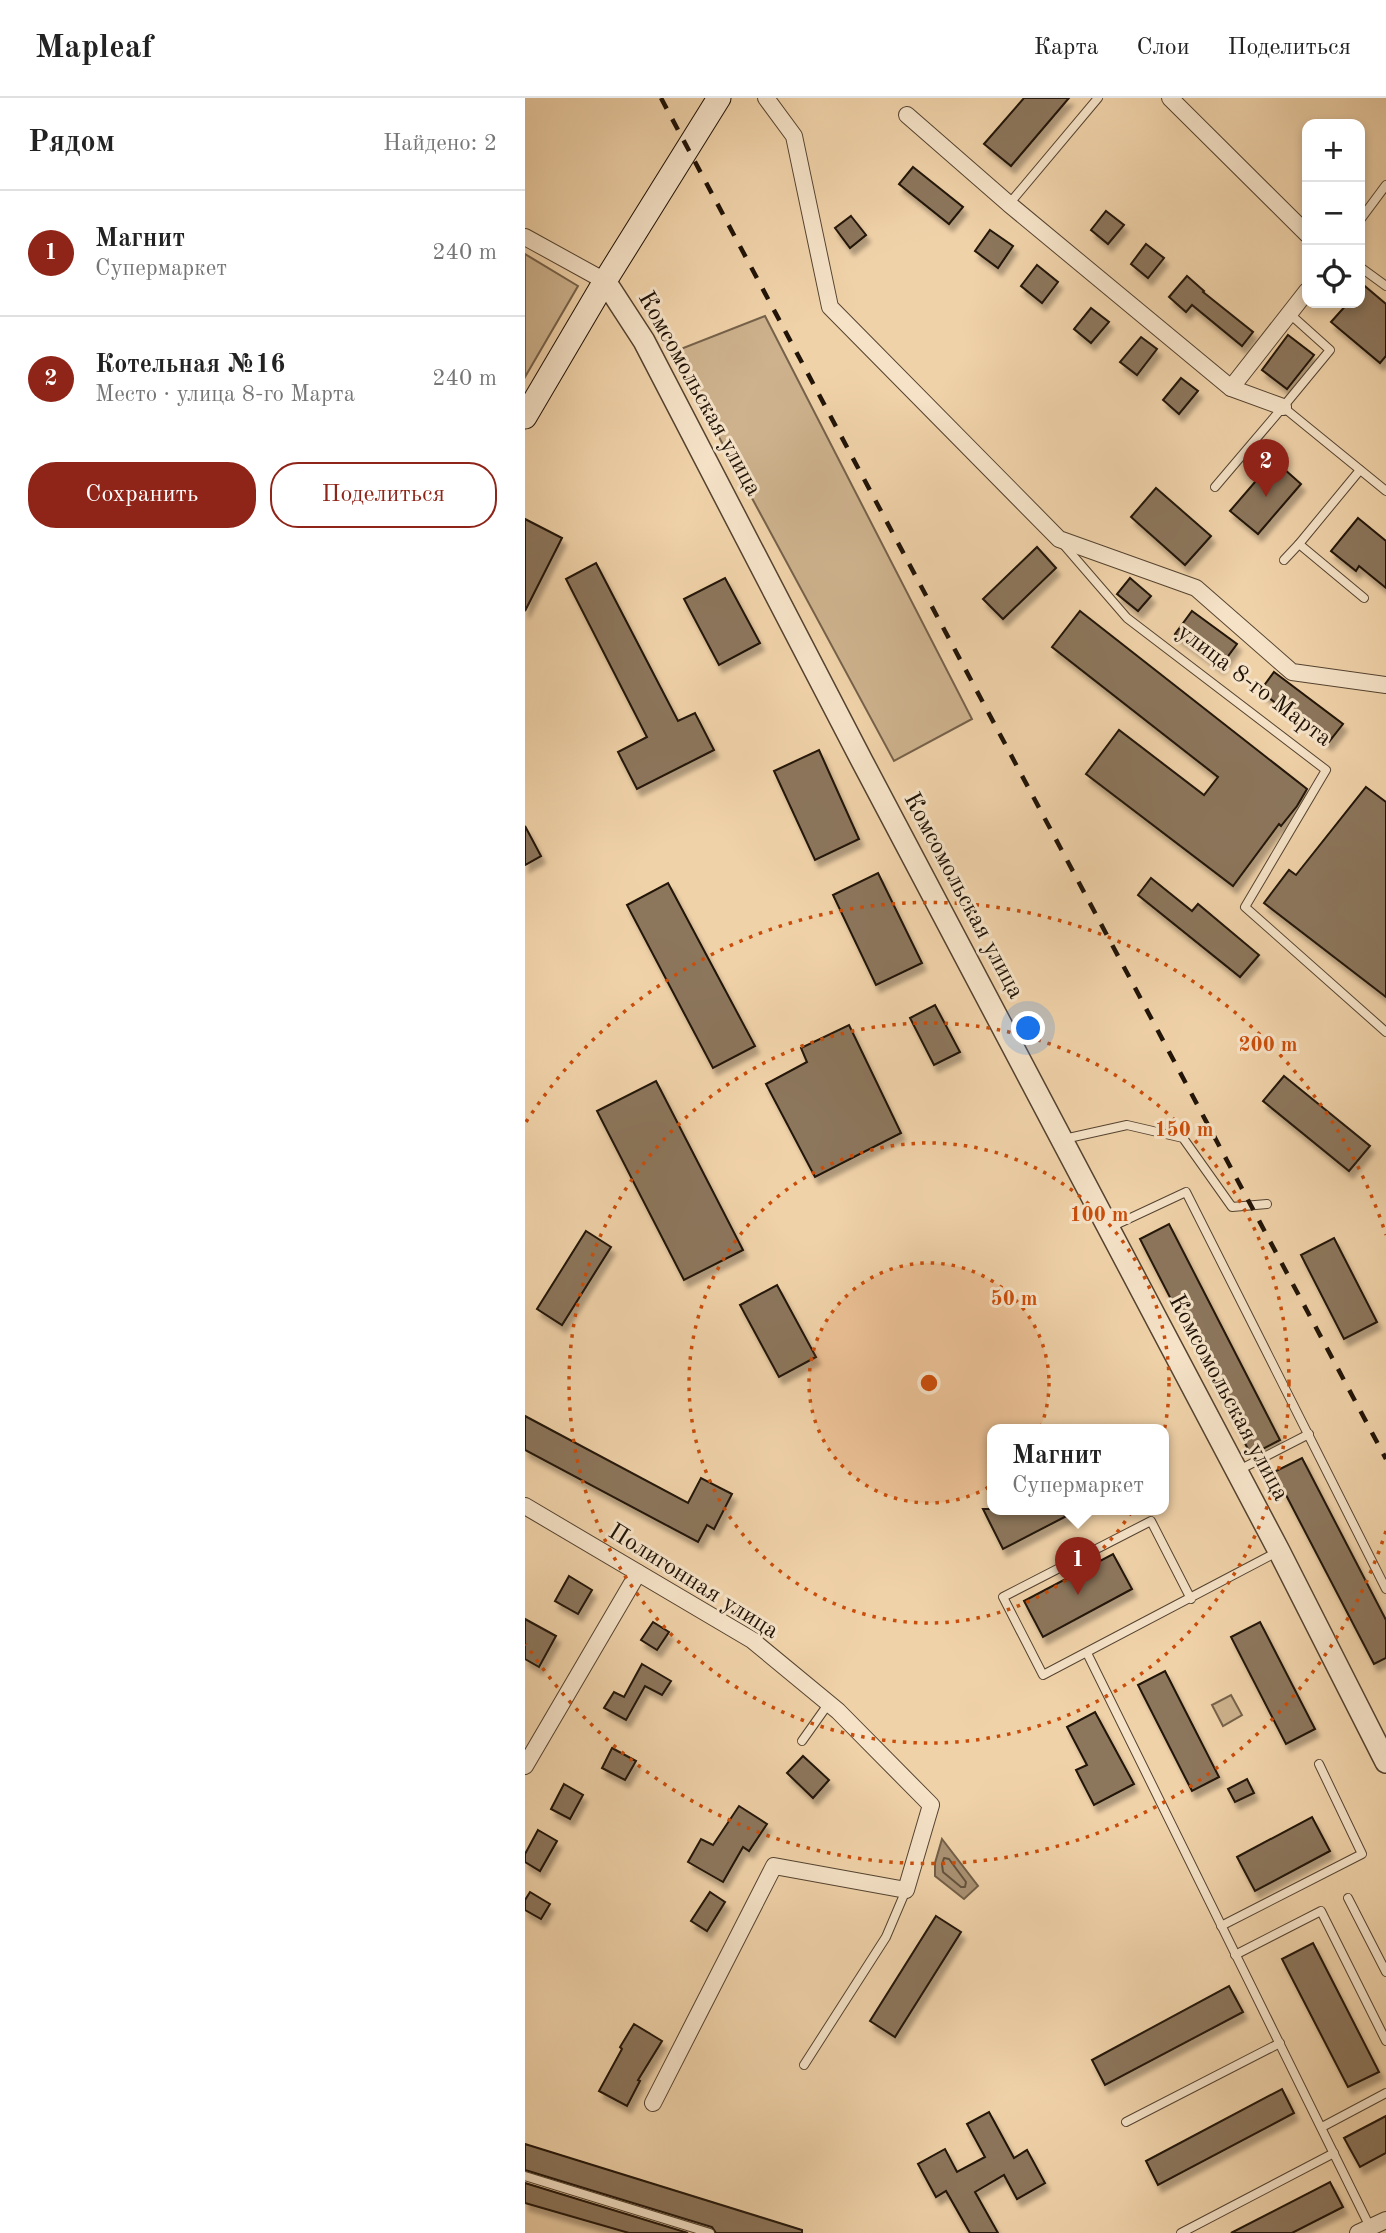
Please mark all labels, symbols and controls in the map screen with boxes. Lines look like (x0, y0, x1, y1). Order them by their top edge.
text: Mapleaf (35, 32, 153, 65)
text: Карта (1034, 36, 1099, 60)
text: Слои (1137, 36, 1190, 60)
text: Поделиться (1228, 36, 1351, 60)
map controls (1302, 119, 1365, 308)
button: + (1302, 119, 1365, 182)
text: Рядом (28, 128, 115, 158)
text: Найдено: 2 (383, 132, 497, 155)
button: − (1302, 182, 1365, 245)
text: Магнит (95, 226, 185, 252)
text: 1 (44, 241, 58, 264)
text: 240 m (432, 241, 497, 264)
button: locate (1302, 245, 1365, 308)
text: Супермаркет (95, 257, 227, 280)
street label: Комсомольская улица (633, 288, 765, 500)
text: Котельная №16 (95, 352, 285, 378)
text: 2 (44, 367, 58, 390)
text: 240 m (432, 367, 497, 390)
text: Место · улица 8-го Марта (95, 383, 355, 406)
pin: 2 (1243, 439, 1289, 497)
button: Сохранить (28, 462, 256, 528)
button: Поделиться (270, 462, 497, 528)
street label: улица 8-го Марта (1172, 620, 1336, 752)
street label: Комсомольская улица (899, 789, 1028, 1003)
your location (1011, 1011, 1045, 1045)
text: 200 m (1238, 1035, 1298, 1056)
text: 150 m (1154, 1120, 1214, 1141)
text: 100 m (1069, 1205, 1129, 1226)
text: 50 m (990, 1289, 1038, 1310)
street label: Комсомольская улица (1164, 1291, 1293, 1505)
centre of rings (917, 1371, 941, 1395)
popup (987, 1424, 1169, 1515)
text: Магнит (1012, 1443, 1102, 1469)
text: Супермаркет (1012, 1474, 1144, 1497)
street label: Полигонная улица (604, 1520, 782, 1644)
pin: 1 (1055, 1537, 1101, 1595)

